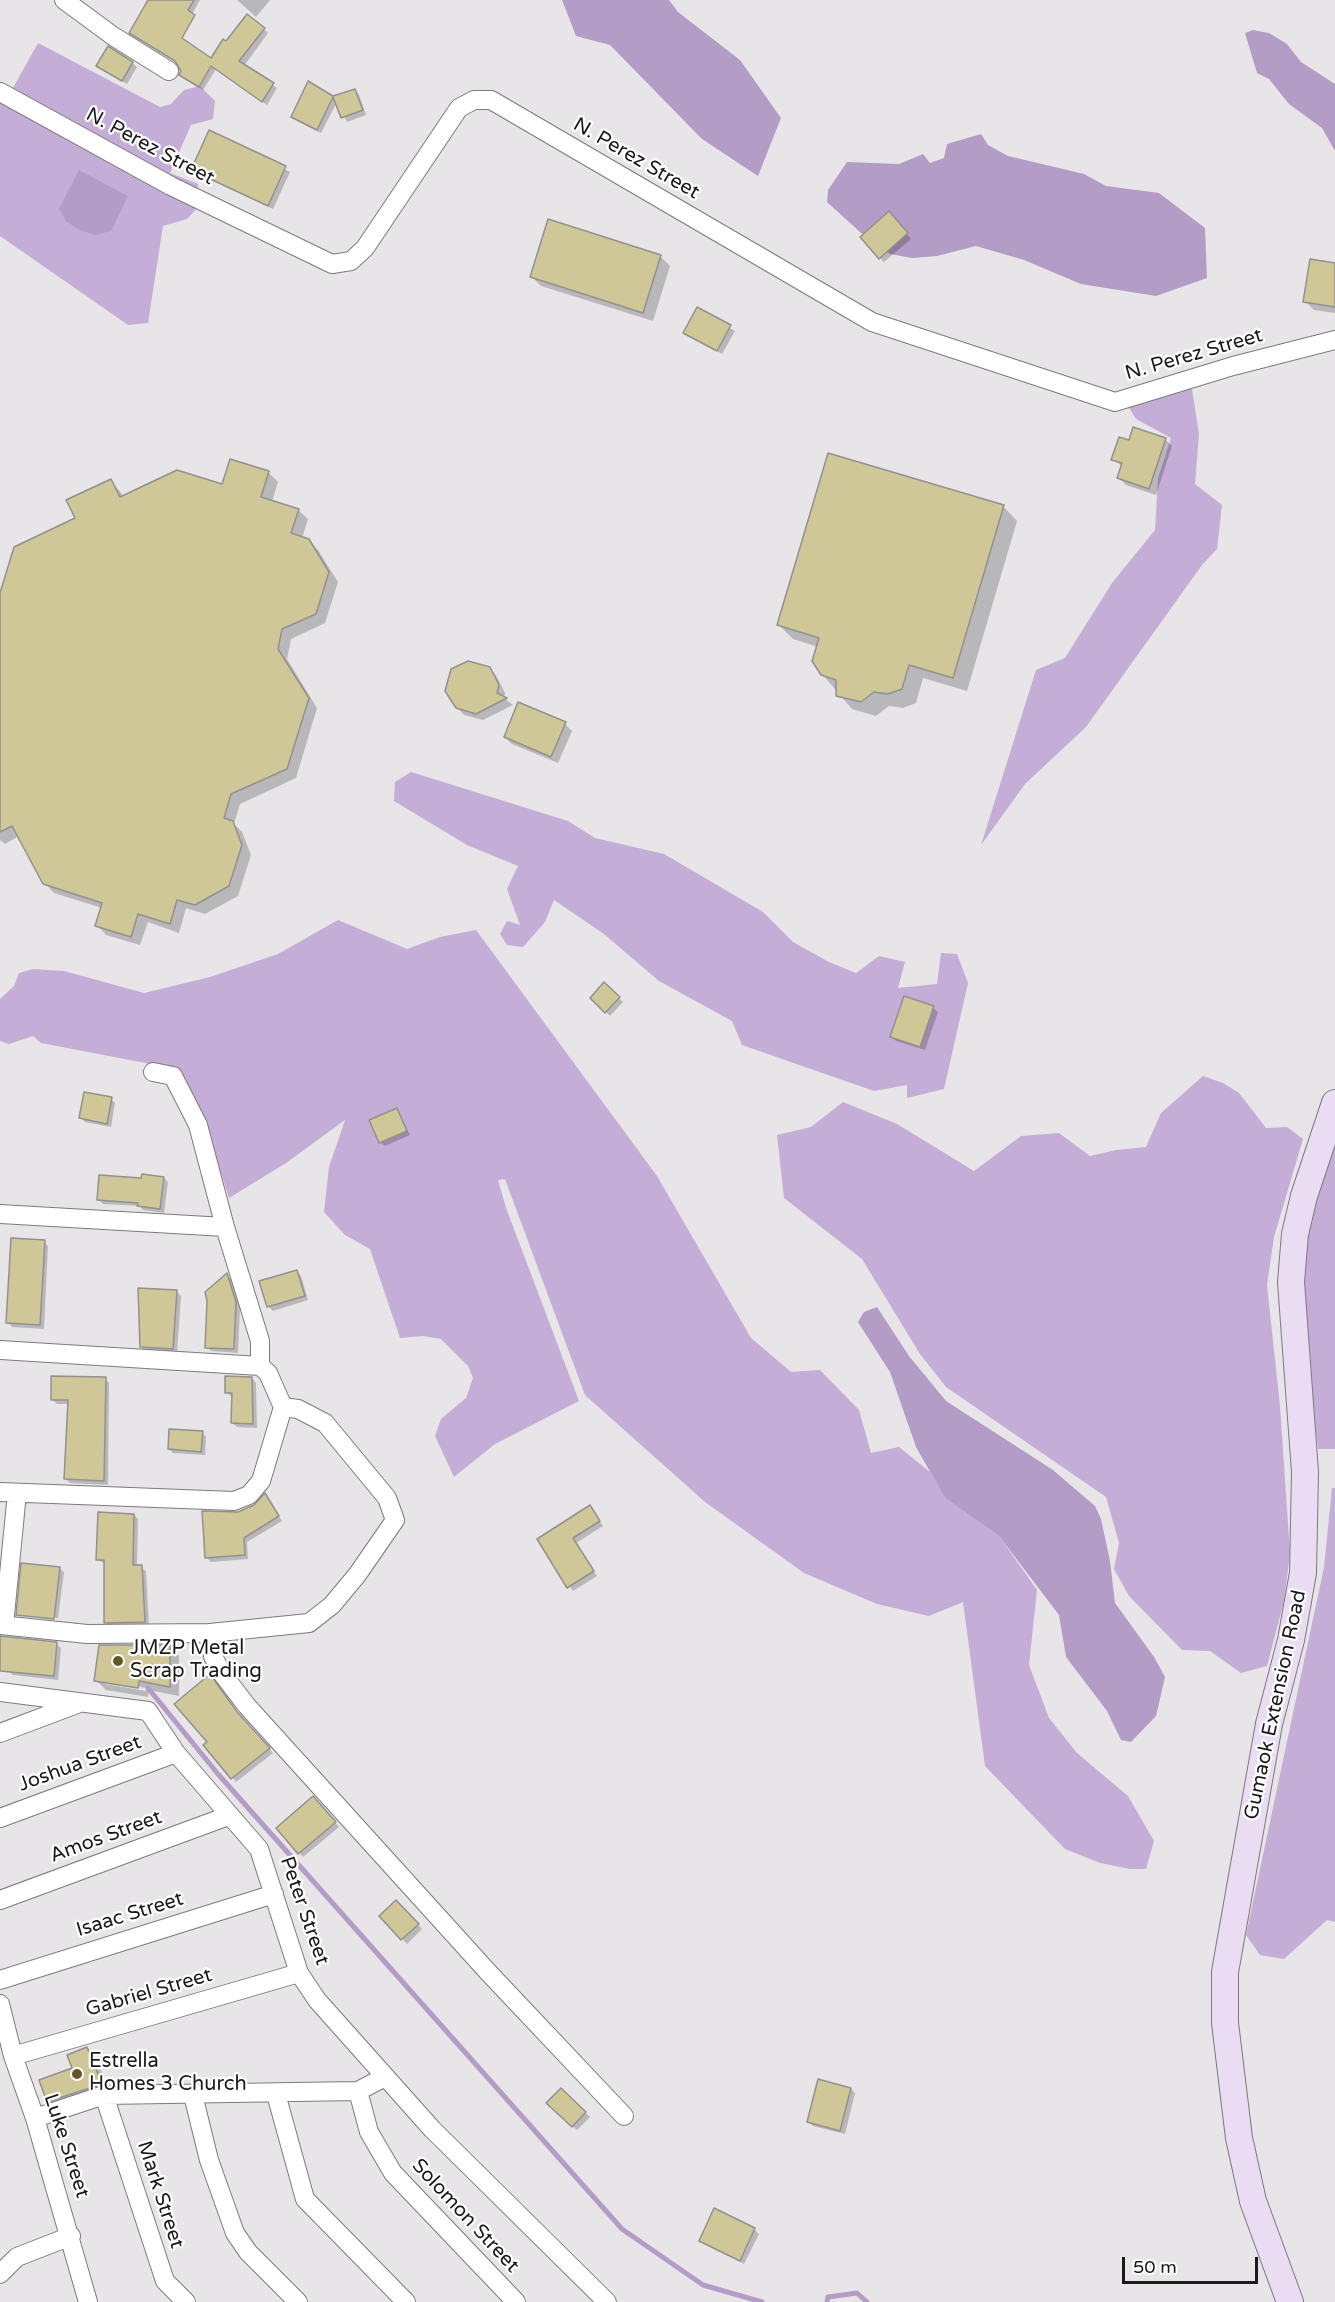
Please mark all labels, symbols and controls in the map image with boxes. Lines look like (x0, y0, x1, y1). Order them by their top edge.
street label: N. Perez Street (82, 103, 218, 191)
street label: N. Perez Street (569, 113, 703, 205)
street label: N. Perez Street (1122, 324, 1266, 386)
street label: Gumaok Extension Road (1240, 1588, 1312, 1822)
place label: JMZP Metal Scrap Trading (130, 1637, 262, 1684)
marker: JMZP Metal Scrap Trading (111, 1654, 125, 1668)
street label: Joshua Street (15, 1731, 145, 1797)
street label: Amos Street (47, 1806, 165, 1868)
street label: Peter Street (274, 1854, 334, 1968)
street label: Isaac Street (74, 1887, 186, 1943)
street label: Gabriel Street (83, 1964, 215, 2022)
place label: Estrella Homes 3 Church (89, 2050, 247, 2097)
marker: Estrella Homes 3 Church (70, 2067, 84, 2081)
street label: Luke Street (38, 2091, 94, 2201)
street label: Mark Street (131, 2138, 189, 2252)
street label: Solomon Street (406, 2154, 524, 2278)
scale bar (1125, 2245, 1262, 2283)
text: 50 m (1133, 2256, 1177, 2278)

